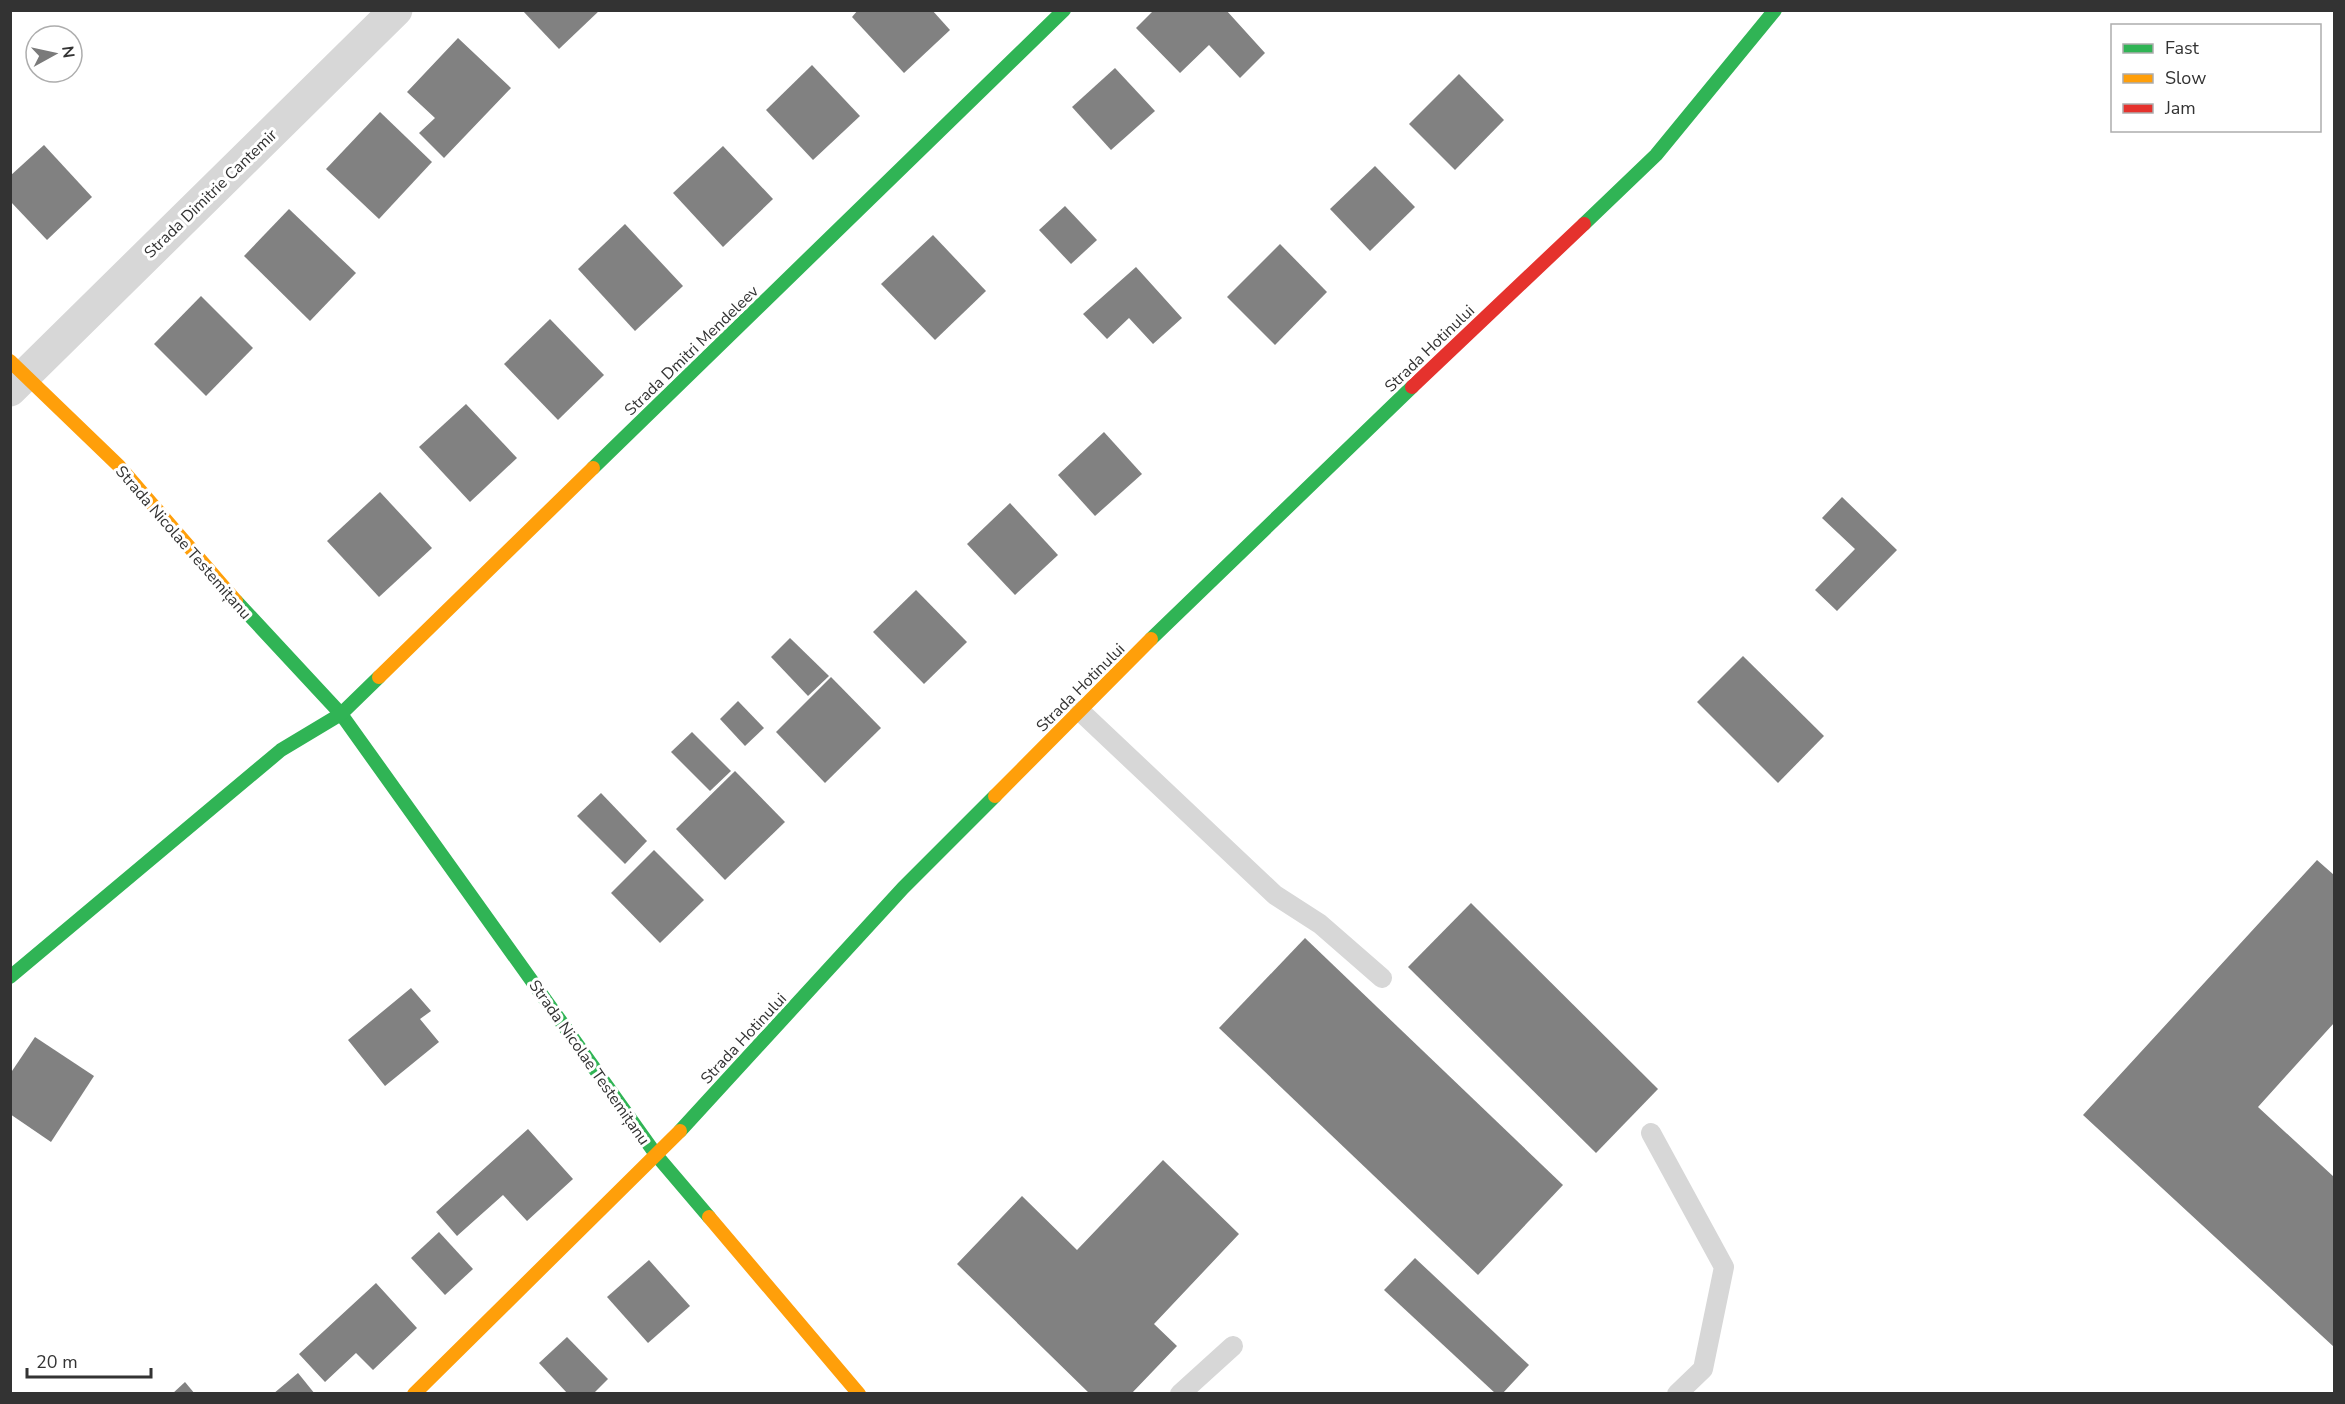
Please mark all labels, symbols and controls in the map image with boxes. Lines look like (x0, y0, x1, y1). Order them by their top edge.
north arrow (24, 24, 84, 84)
legend (2111, 24, 2321, 132)
text: Fast (2165, 36, 2200, 60)
text: N (56, 45, 80, 60)
text: Slow (2165, 66, 2206, 90)
text: Jam (2164, 96, 2196, 120)
street label: Strada Dimitrie Cantemir (139, 124, 282, 263)
street label: Strada Dmitri Mendeleev (620, 280, 764, 421)
street label: Strada Hotinului (1380, 300, 1480, 397)
street label: Strada Nicolae Testemițanu (110, 461, 256, 624)
street label: Strada Hotinului (1031, 638, 1130, 737)
street label: Strada Nicolae Testemițanu (524, 976, 655, 1150)
street label: Strada Hotinului (696, 988, 792, 1089)
scale bar (27, 1341, 152, 1379)
text: 20 m (36, 1350, 78, 1374)

